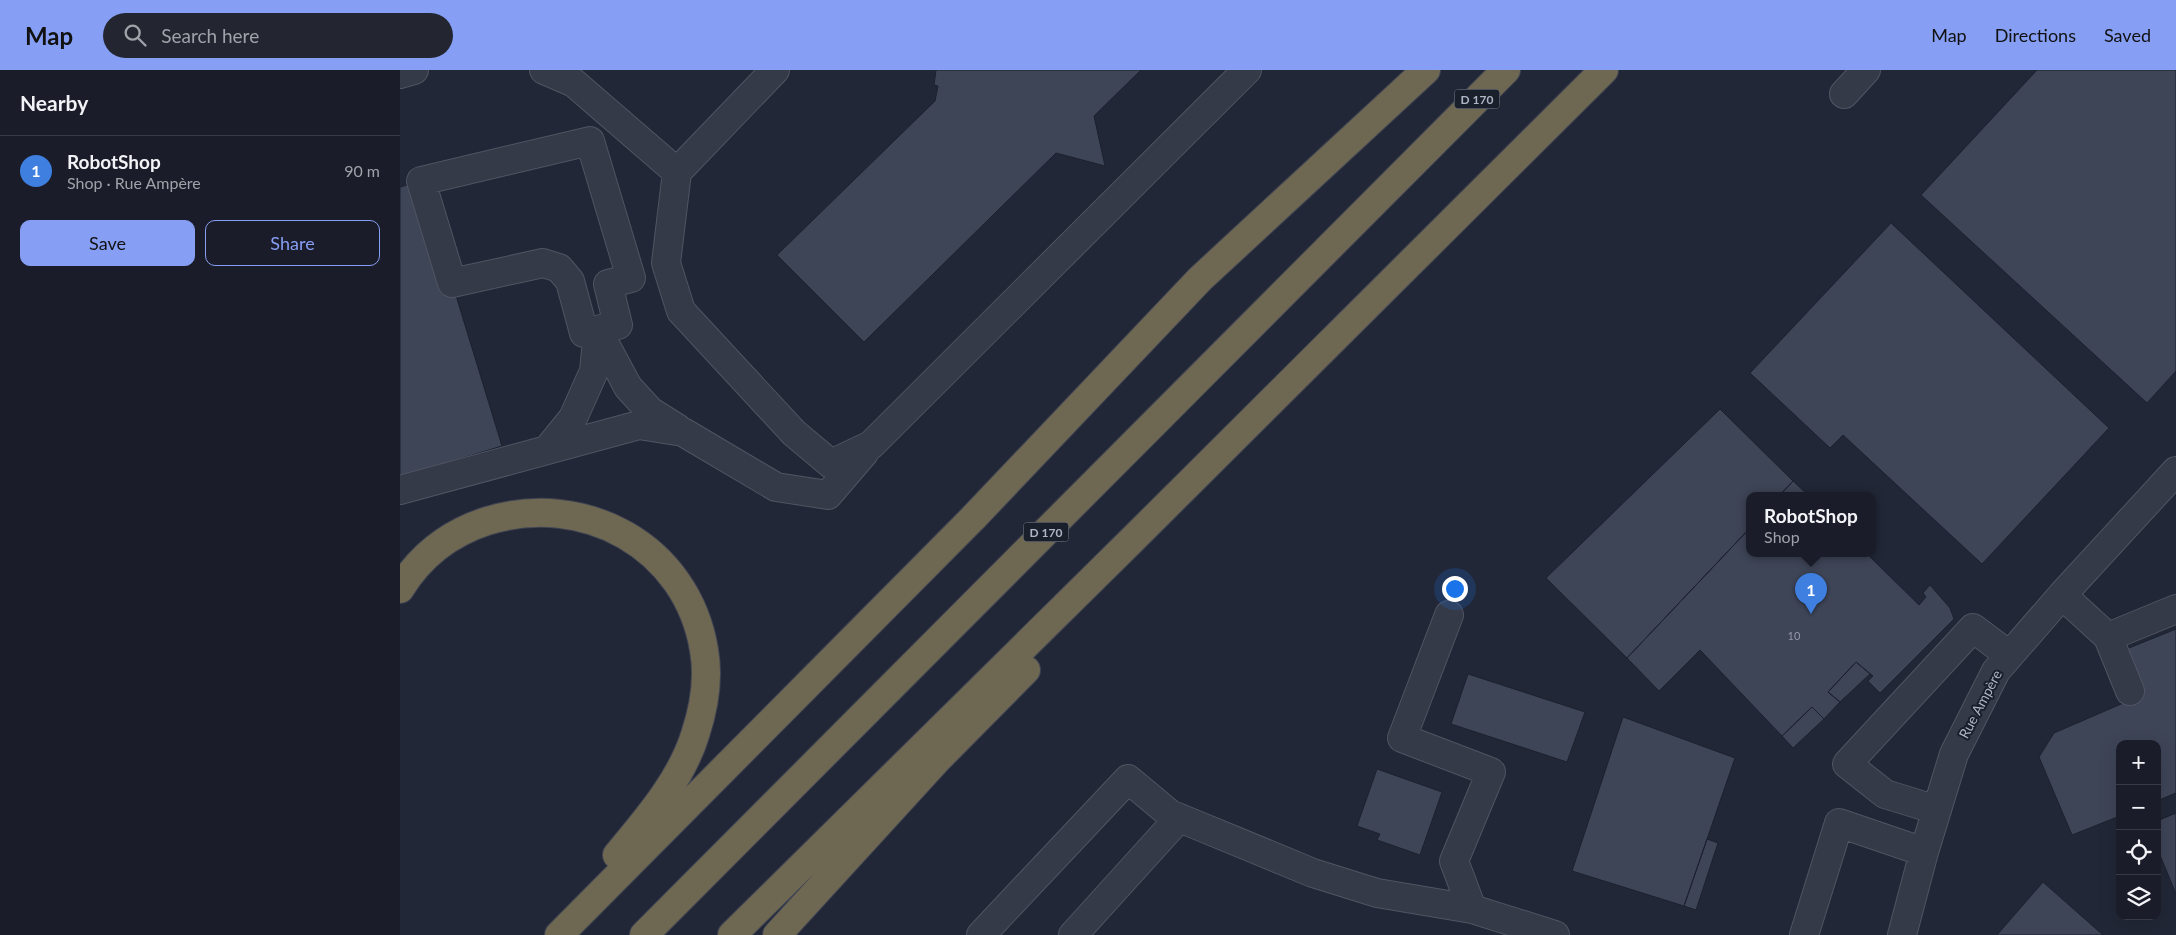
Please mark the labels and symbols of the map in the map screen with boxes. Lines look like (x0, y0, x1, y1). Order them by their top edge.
road number: D 170 (1454, 90, 1500, 108)
road number: D 170 (1024, 522, 1068, 542)
pin: 1 (1795, 573, 1827, 614)
your location (1442, 576, 1468, 602)
house number: 10 (1788, 629, 1801, 642)
street label: Rue Ampère (1955, 667, 2005, 741)

